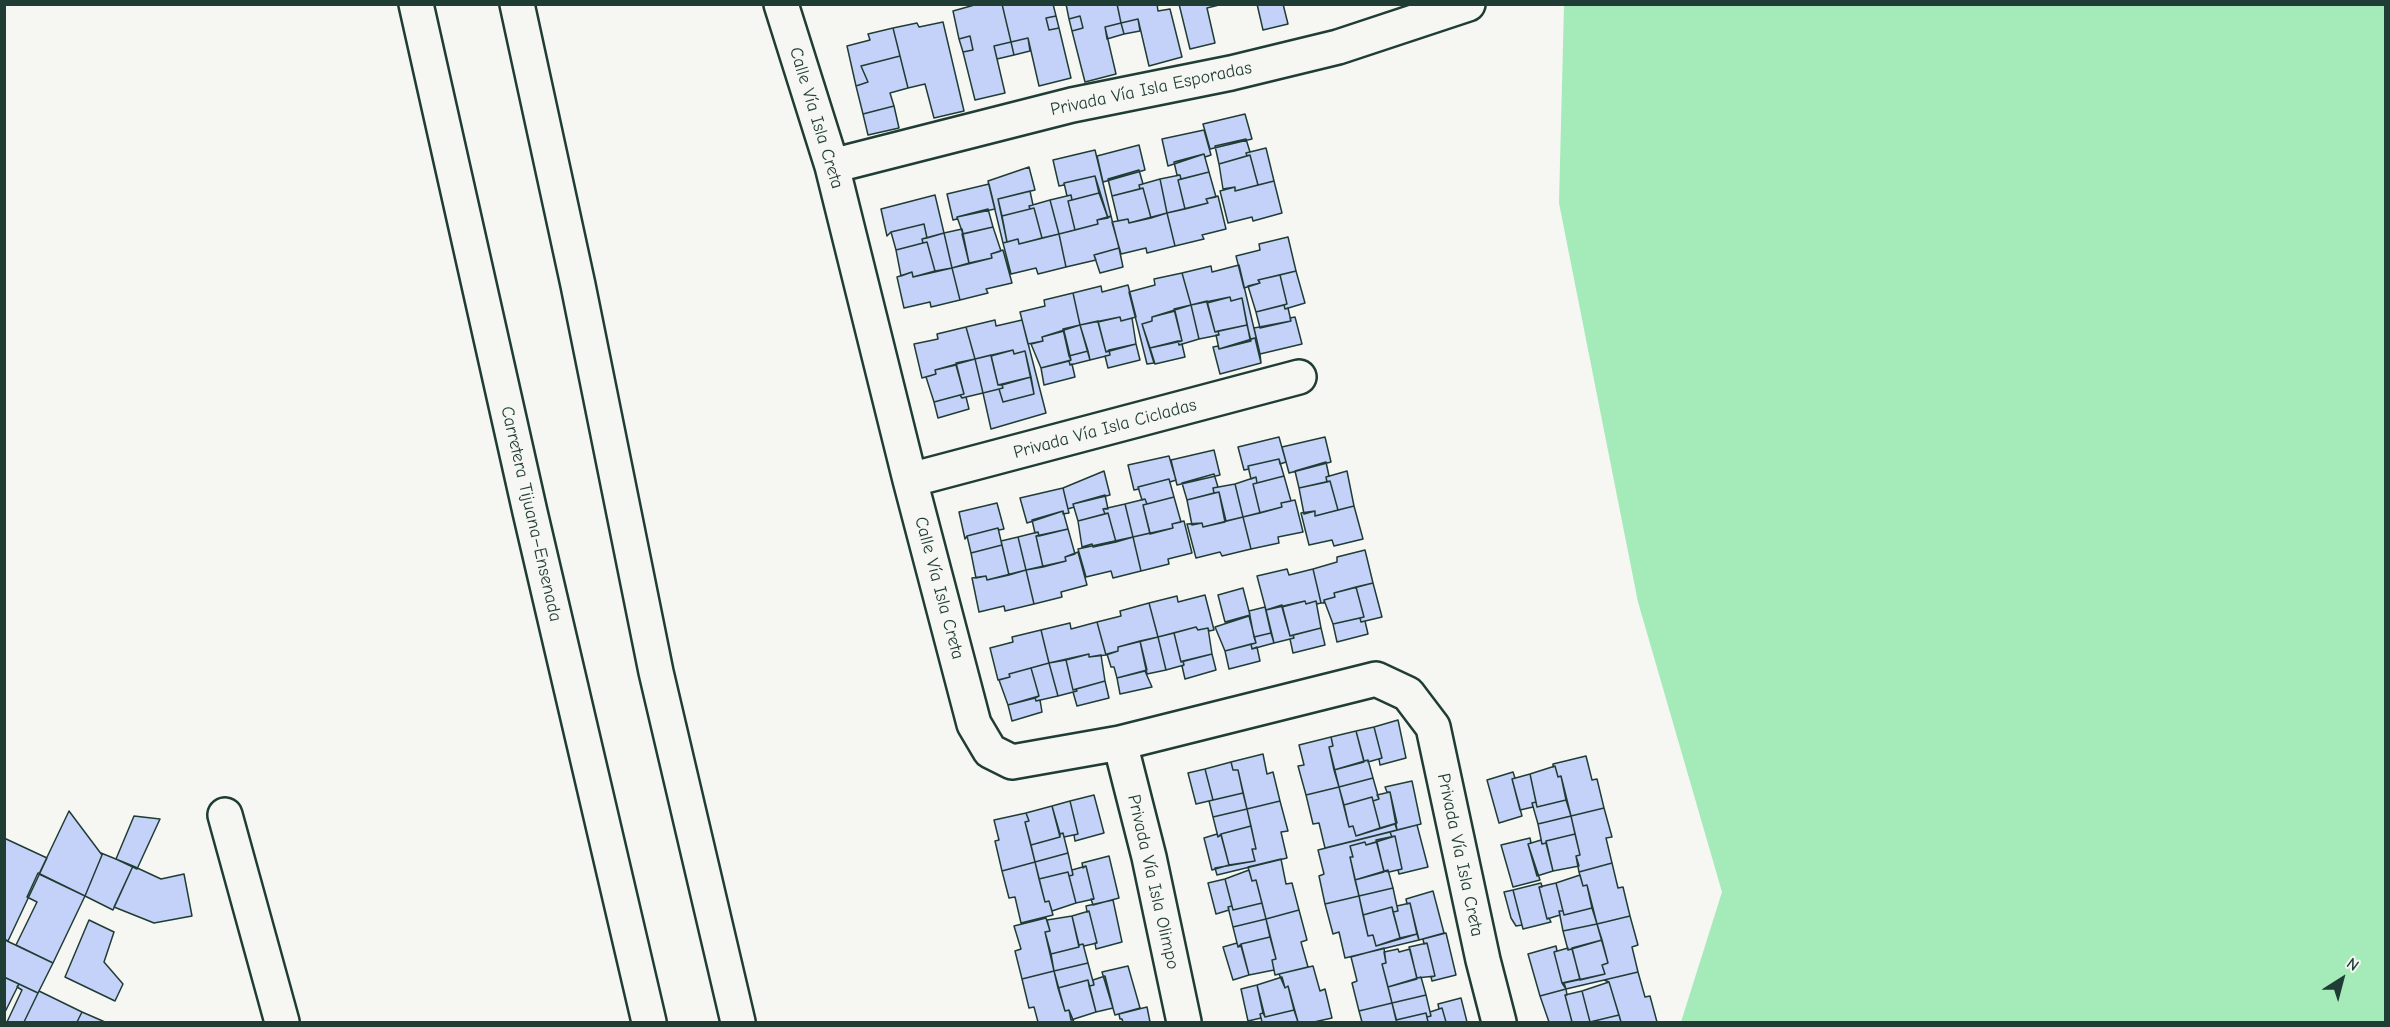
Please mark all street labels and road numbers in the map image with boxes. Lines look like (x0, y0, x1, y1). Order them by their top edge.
street label: Calle Vía Isla Creta (784, 45, 848, 191)
street label: Privada Vía Isla Esporadas (1048, 57, 1254, 121)
street label: Privada Vía Isla Cicladas (1011, 394, 1199, 464)
street label: Carretera Tijuana–Ensenada (496, 404, 566, 624)
street label: Calle Vía Isla Creta (910, 514, 968, 662)
street label: Privada Vía Isla Creta (1432, 771, 1488, 939)
street label: Privada Vía Isla Olimpo (1122, 792, 1184, 972)

